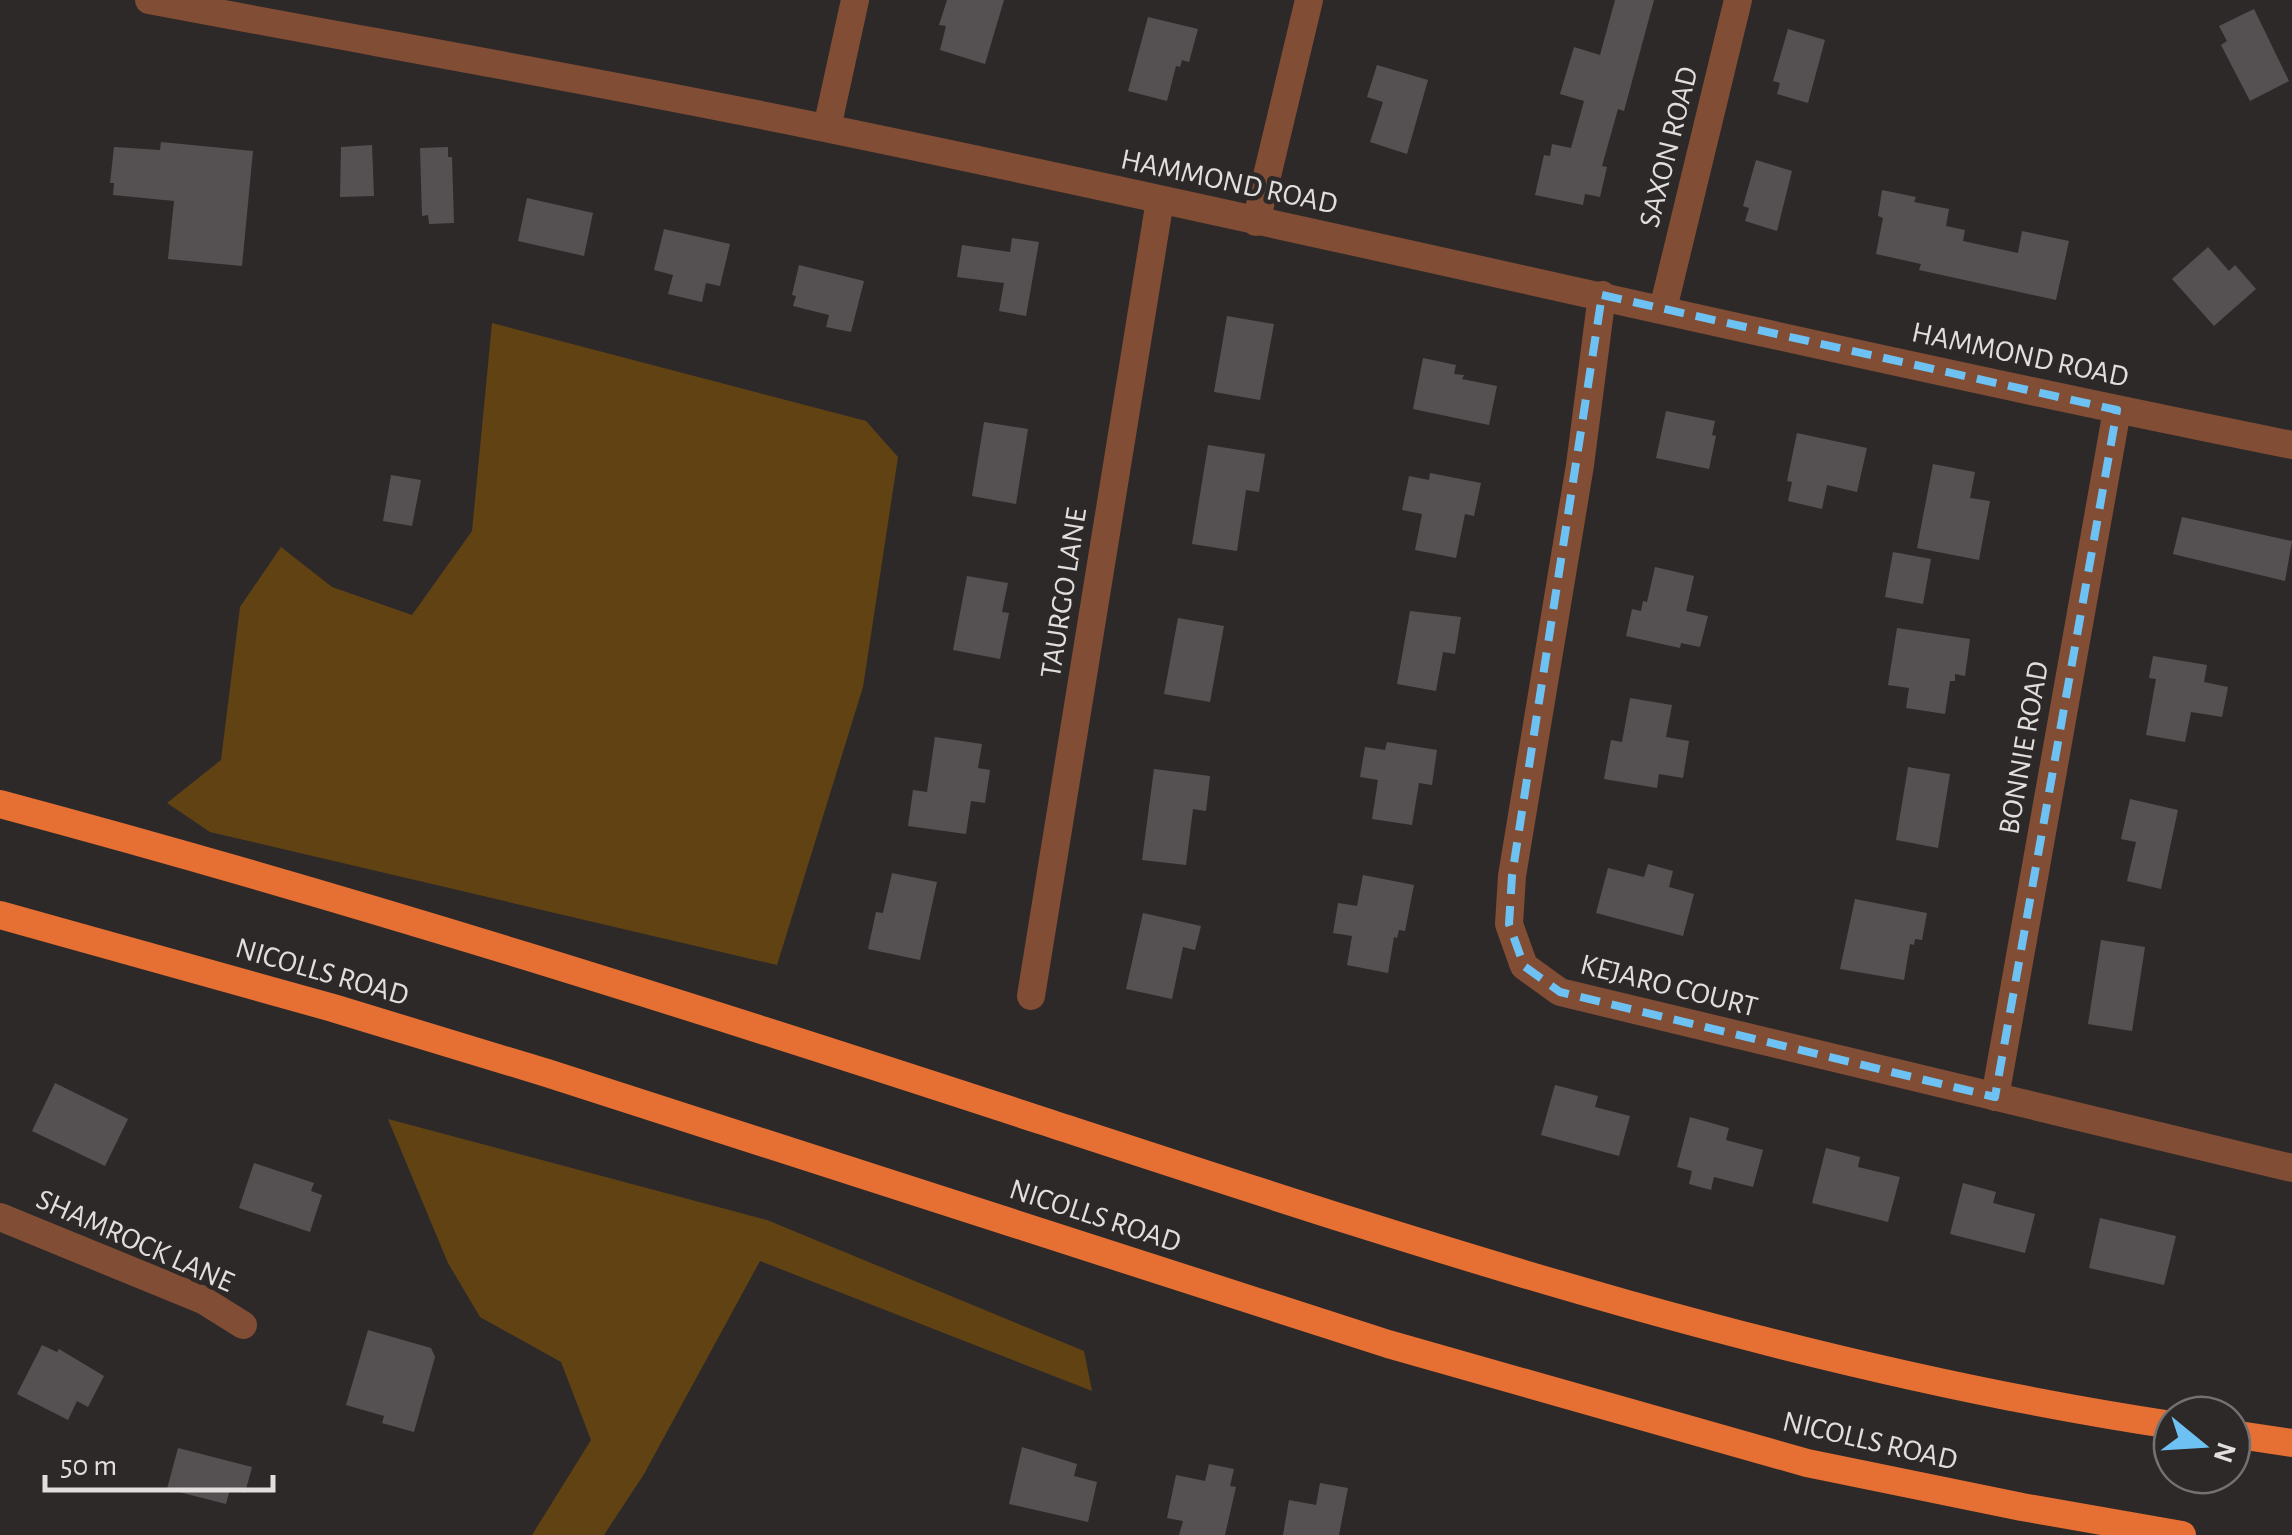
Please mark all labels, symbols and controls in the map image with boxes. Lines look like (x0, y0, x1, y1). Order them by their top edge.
street label: SAXON ROAD (1635, 64, 1703, 230)
street label: HAMMOND ROAD (1118, 144, 1340, 220)
street label: HAMMOND ROAD (1909, 317, 2131, 393)
street label: TAURGO LANE (1036, 506, 1092, 680)
street label: BONNIE ROAD (1994, 659, 2054, 837)
street label: NICOLLS ROAD (232, 933, 412, 1011)
street label: KEJARO COURT (1577, 949, 1761, 1023)
street label: NICOLLS ROAD (1006, 1174, 1184, 1258)
street label: SHAMROCK LANE (32, 1184, 238, 1298)
north arrow (2152, 1395, 2252, 1495)
street label: NICOLLS ROAD (1780, 1406, 1960, 1476)
scale bar (45, 1430, 272, 1492)
text: N (2208, 1439, 2240, 1466)
text: 50 m (60, 1451, 117, 1481)

